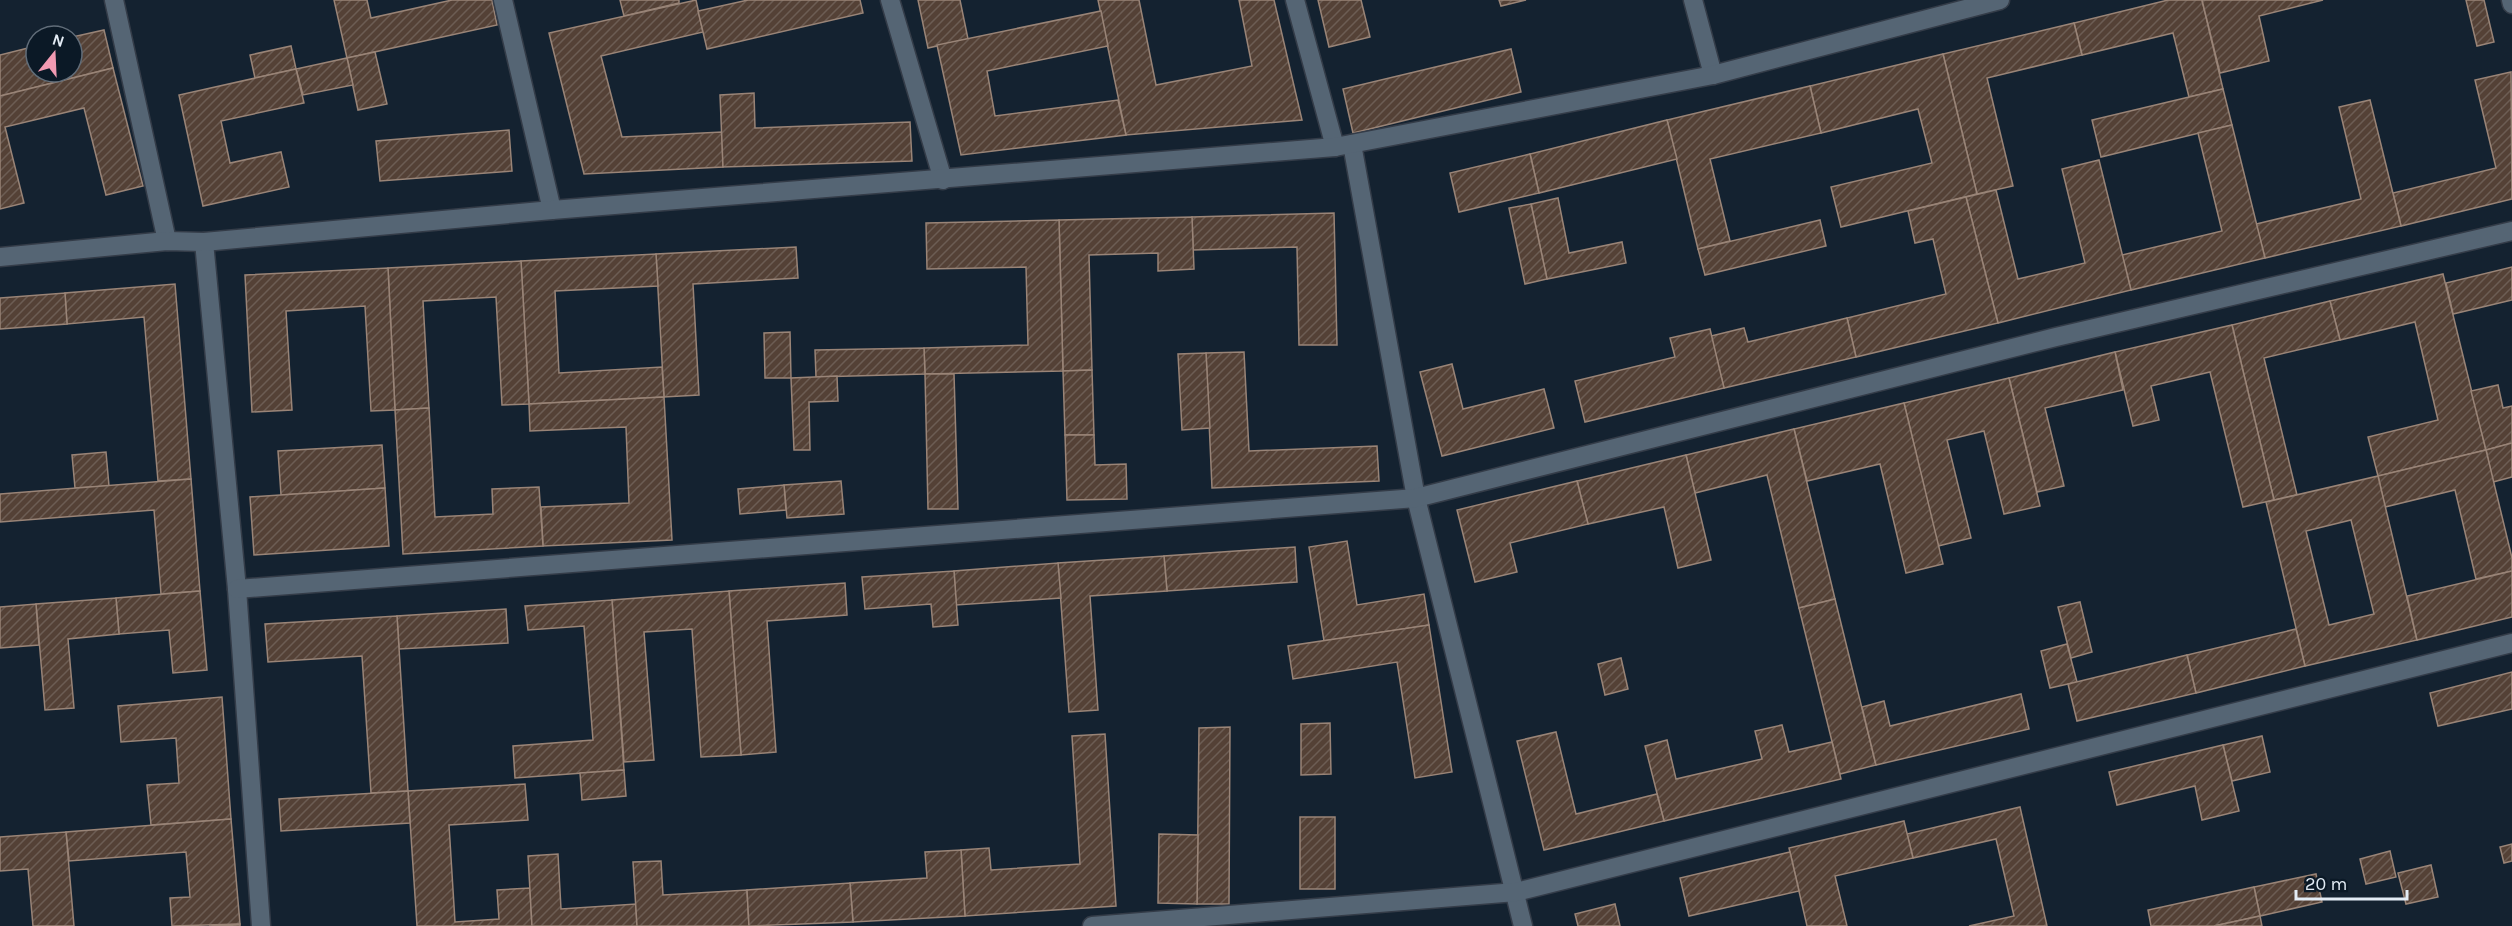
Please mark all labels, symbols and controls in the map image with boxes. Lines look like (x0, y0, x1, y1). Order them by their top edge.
north arrow (24, 24, 84, 84)
text: N (50, 29, 67, 51)
scale bar (2296, 863, 2407, 901)
text: 20 m (2305, 873, 2347, 895)

